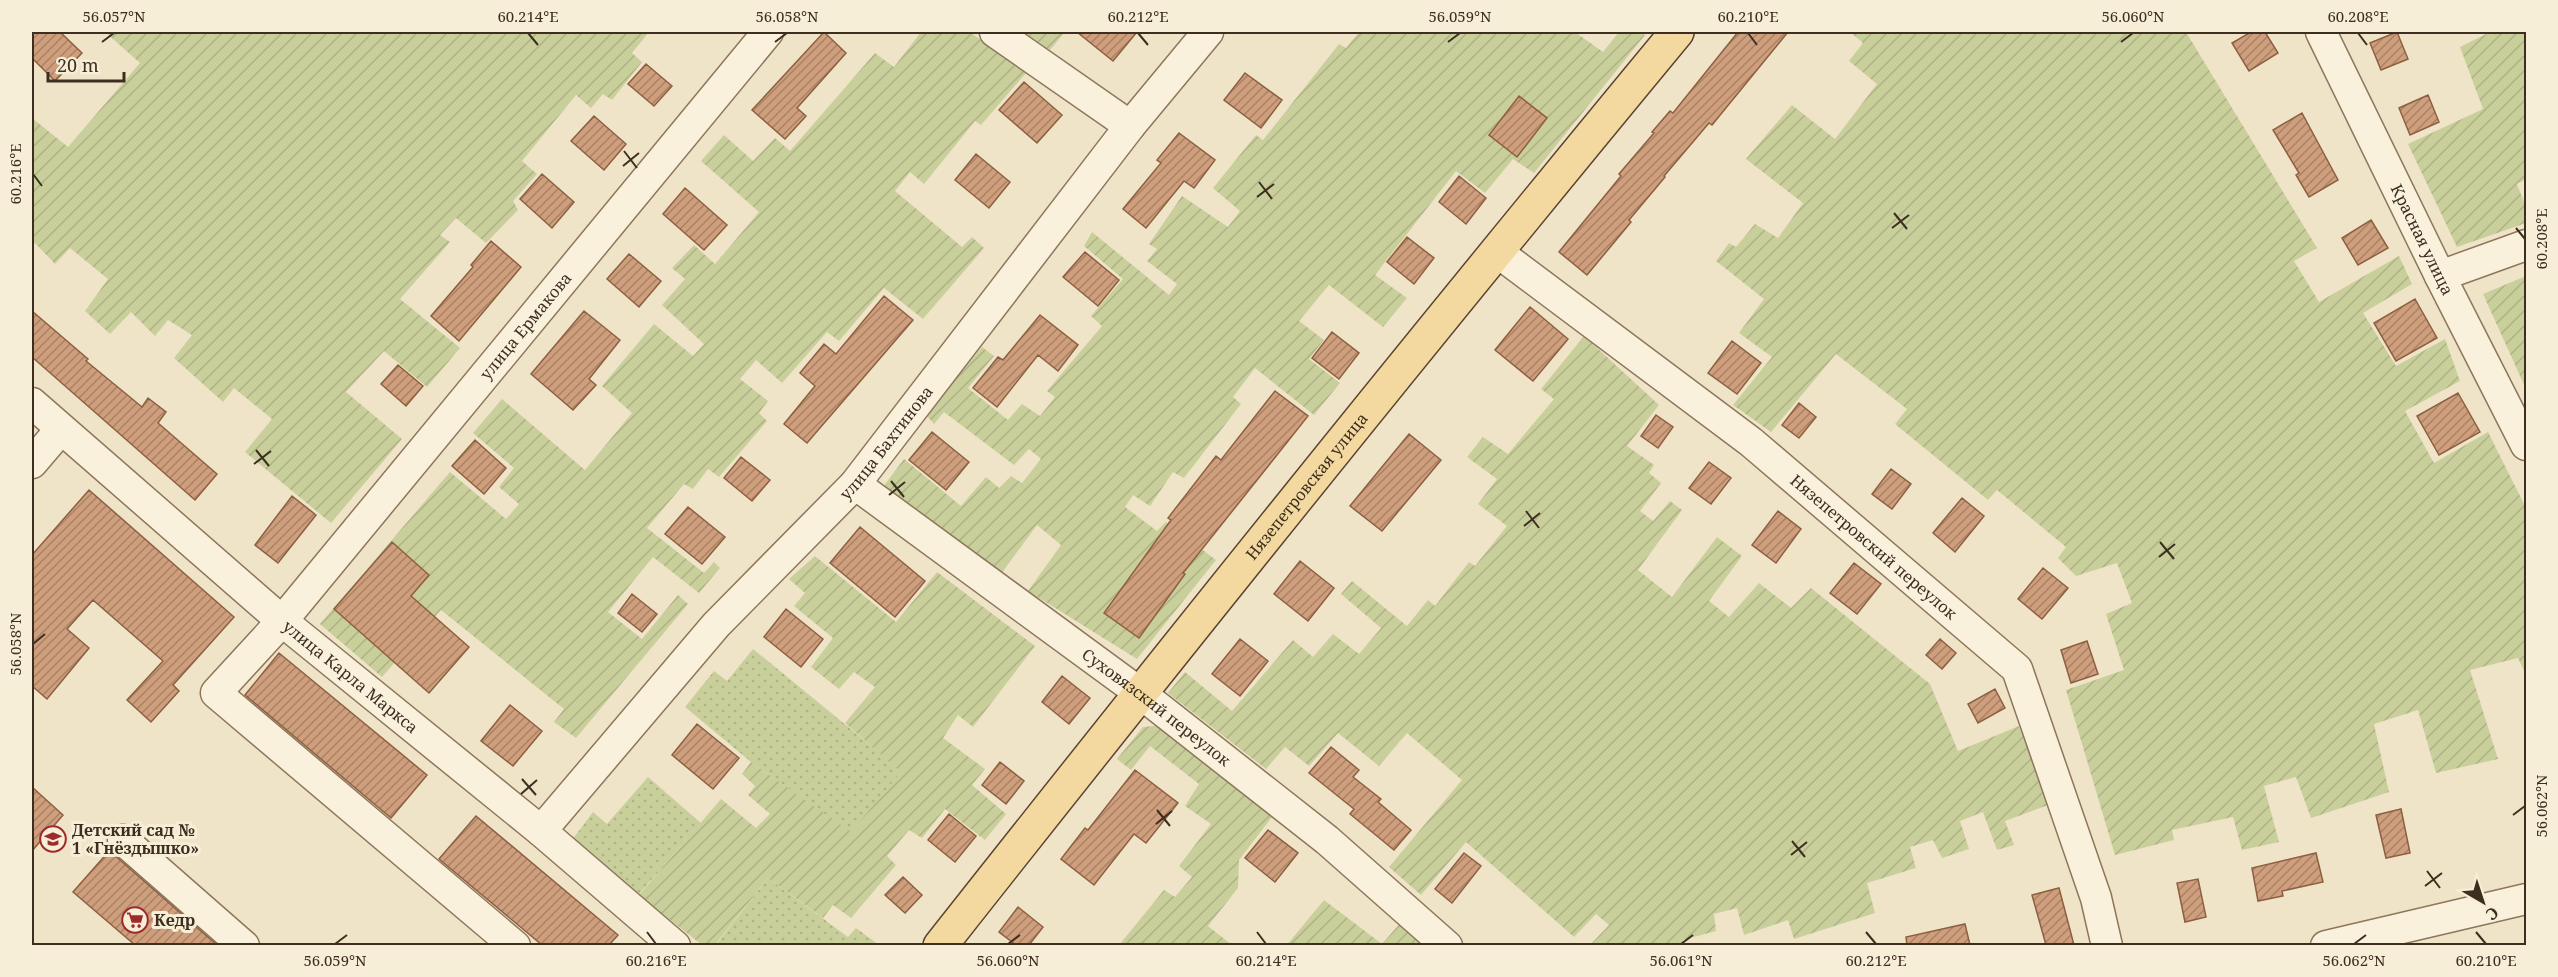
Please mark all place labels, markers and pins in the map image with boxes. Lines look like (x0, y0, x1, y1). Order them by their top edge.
place label: Детский сад № 1 «Гнёздышко» (72, 819, 199, 859)
school or university icon: Детский сад № 1 «Гнёздышко» (38, 824, 68, 854)
supermarket icon: Кедр (120, 905, 150, 935)
place label: Кедр (154, 909, 195, 931)

